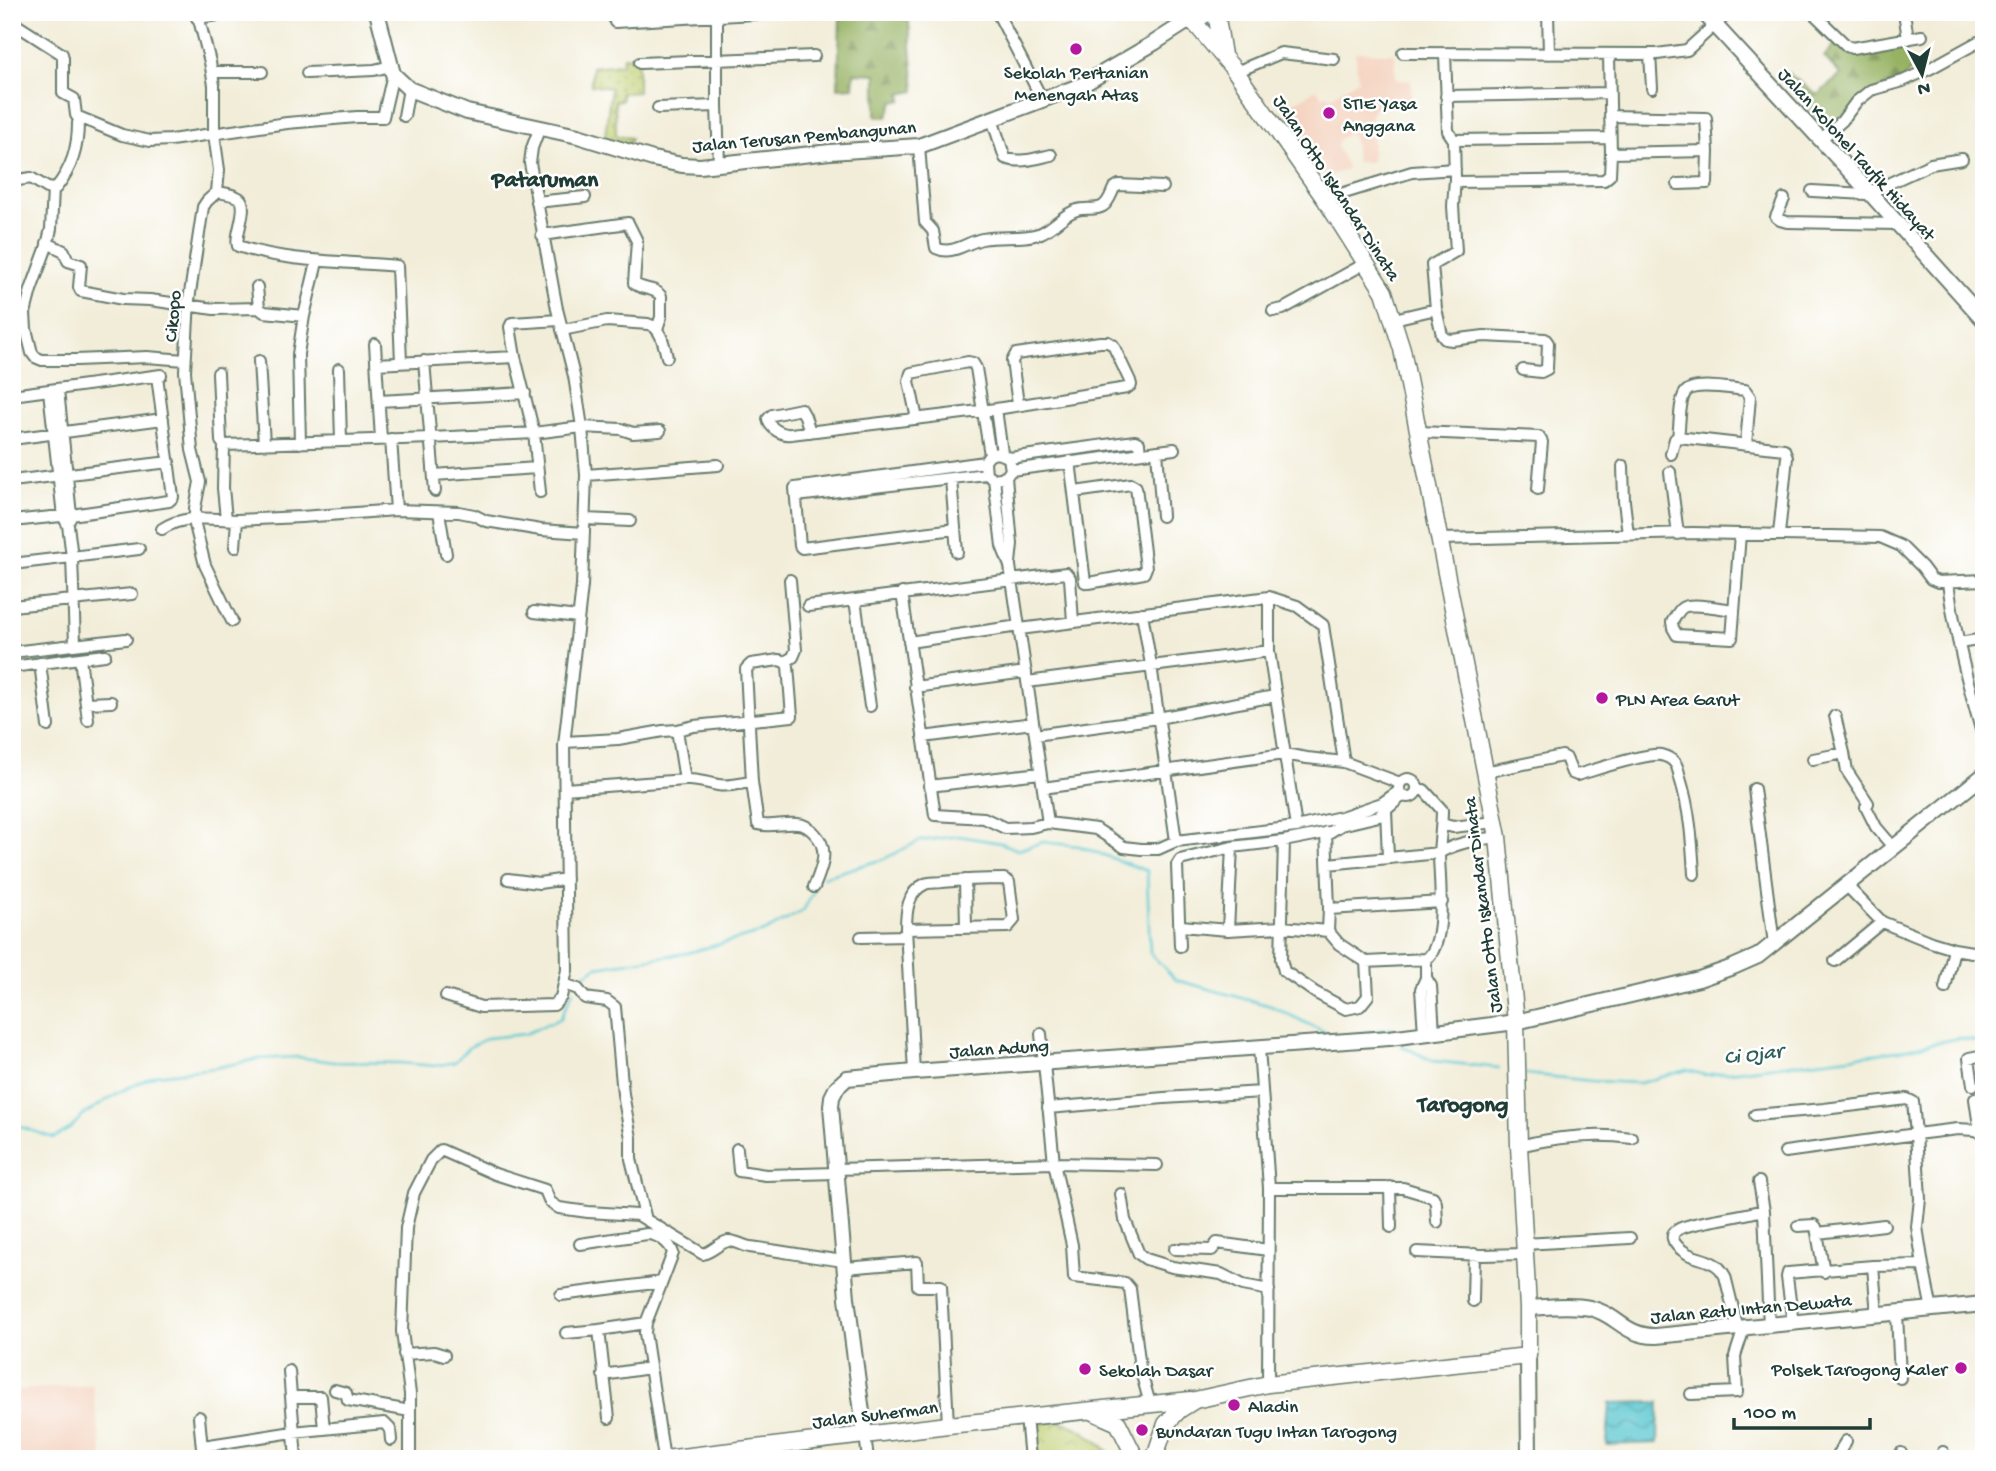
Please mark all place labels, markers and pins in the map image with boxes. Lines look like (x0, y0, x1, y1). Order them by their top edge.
marker: Sekolah Pertanian Menengah Atas (1068, 41, 1084, 57)
place label: Sekolah Pertanian Menengah Atas (1004, 63, 1148, 108)
place label: STIE Yasa Anggana (1343, 94, 1418, 139)
marker: STIE Yasa Anggana (1321, 105, 1337, 121)
marker: PLN Area Garut (1594, 690, 1610, 706)
place label: PLN Area Garut (1615, 690, 1741, 713)
place label: Polsek Tarogong Kaler (1771, 1360, 1949, 1383)
marker: Polsek Tarogong Kaler (1953, 1360, 1969, 1376)
marker: Sekolah Dasar (1077, 1361, 1093, 1377)
place label: Sekolah Dasar (1099, 1361, 1215, 1384)
marker: Aladin (1226, 1397, 1242, 1413)
place label: Aladin (1248, 1397, 1298, 1420)
marker: Bundaran Tugu Intan Tarogong (1134, 1422, 1150, 1438)
place label: Bundaran Tugu Intan Tarogong (1155, 1422, 1397, 1445)

